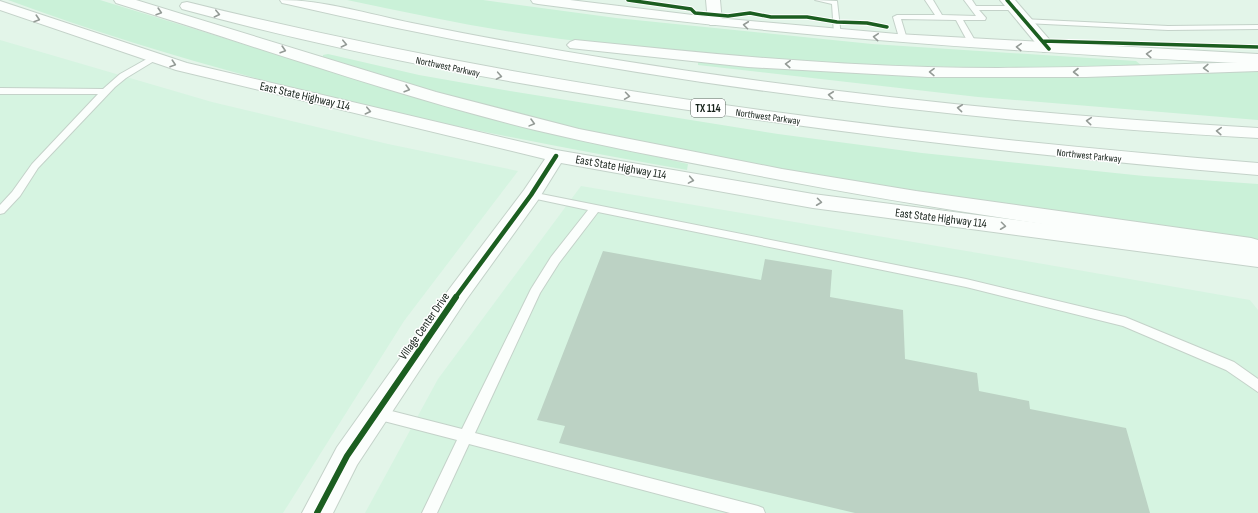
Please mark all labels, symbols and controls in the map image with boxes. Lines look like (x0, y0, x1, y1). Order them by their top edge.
one-way arrow (155, 7, 162, 15)
one-way arrow (214, 9, 221, 17)
one-way arrow (33, 14, 40, 22)
one-way arrow (743, 21, 749, 30)
one-way arrow (873, 33, 879, 42)
one-way arrow (341, 39, 347, 47)
one-way arrow (1016, 43, 1022, 51)
one-way arrow (279, 45, 286, 54)
one-way arrow (1146, 50, 1152, 58)
street label: Northwest Parkway (415, 54, 481, 80)
one-way arrow (170, 59, 177, 68)
one-way arrow (785, 60, 791, 68)
one-way arrow (1203, 64, 1209, 73)
one-way arrow (929, 68, 935, 76)
one-way arrow (1073, 68, 1079, 76)
one-way arrow (495, 71, 502, 79)
street label: East State Highway 114 (258, 79, 352, 114)
one-way arrow (404, 84, 410, 92)
one-way arrow (624, 91, 630, 100)
one-way arrow (828, 91, 834, 100)
road number: TX 114 (691, 99, 725, 117)
one-way arrow (957, 104, 963, 113)
one-way arrow (364, 107, 371, 115)
street label: Northwest Parkway (735, 107, 801, 127)
one-way arrow (1086, 116, 1092, 125)
one-way arrow (528, 118, 535, 127)
one-way arrow (1216, 126, 1222, 135)
street label: Northwest Parkway (1056, 147, 1122, 165)
street label: East State Highway 114 (574, 152, 668, 183)
one-way arrow (688, 175, 694, 184)
one-way arrow (816, 197, 822, 206)
street label: East State Highway 114 (894, 205, 988, 232)
one-way arrow (1000, 221, 1007, 230)
street label: Village Center Drive (396, 290, 453, 363)

